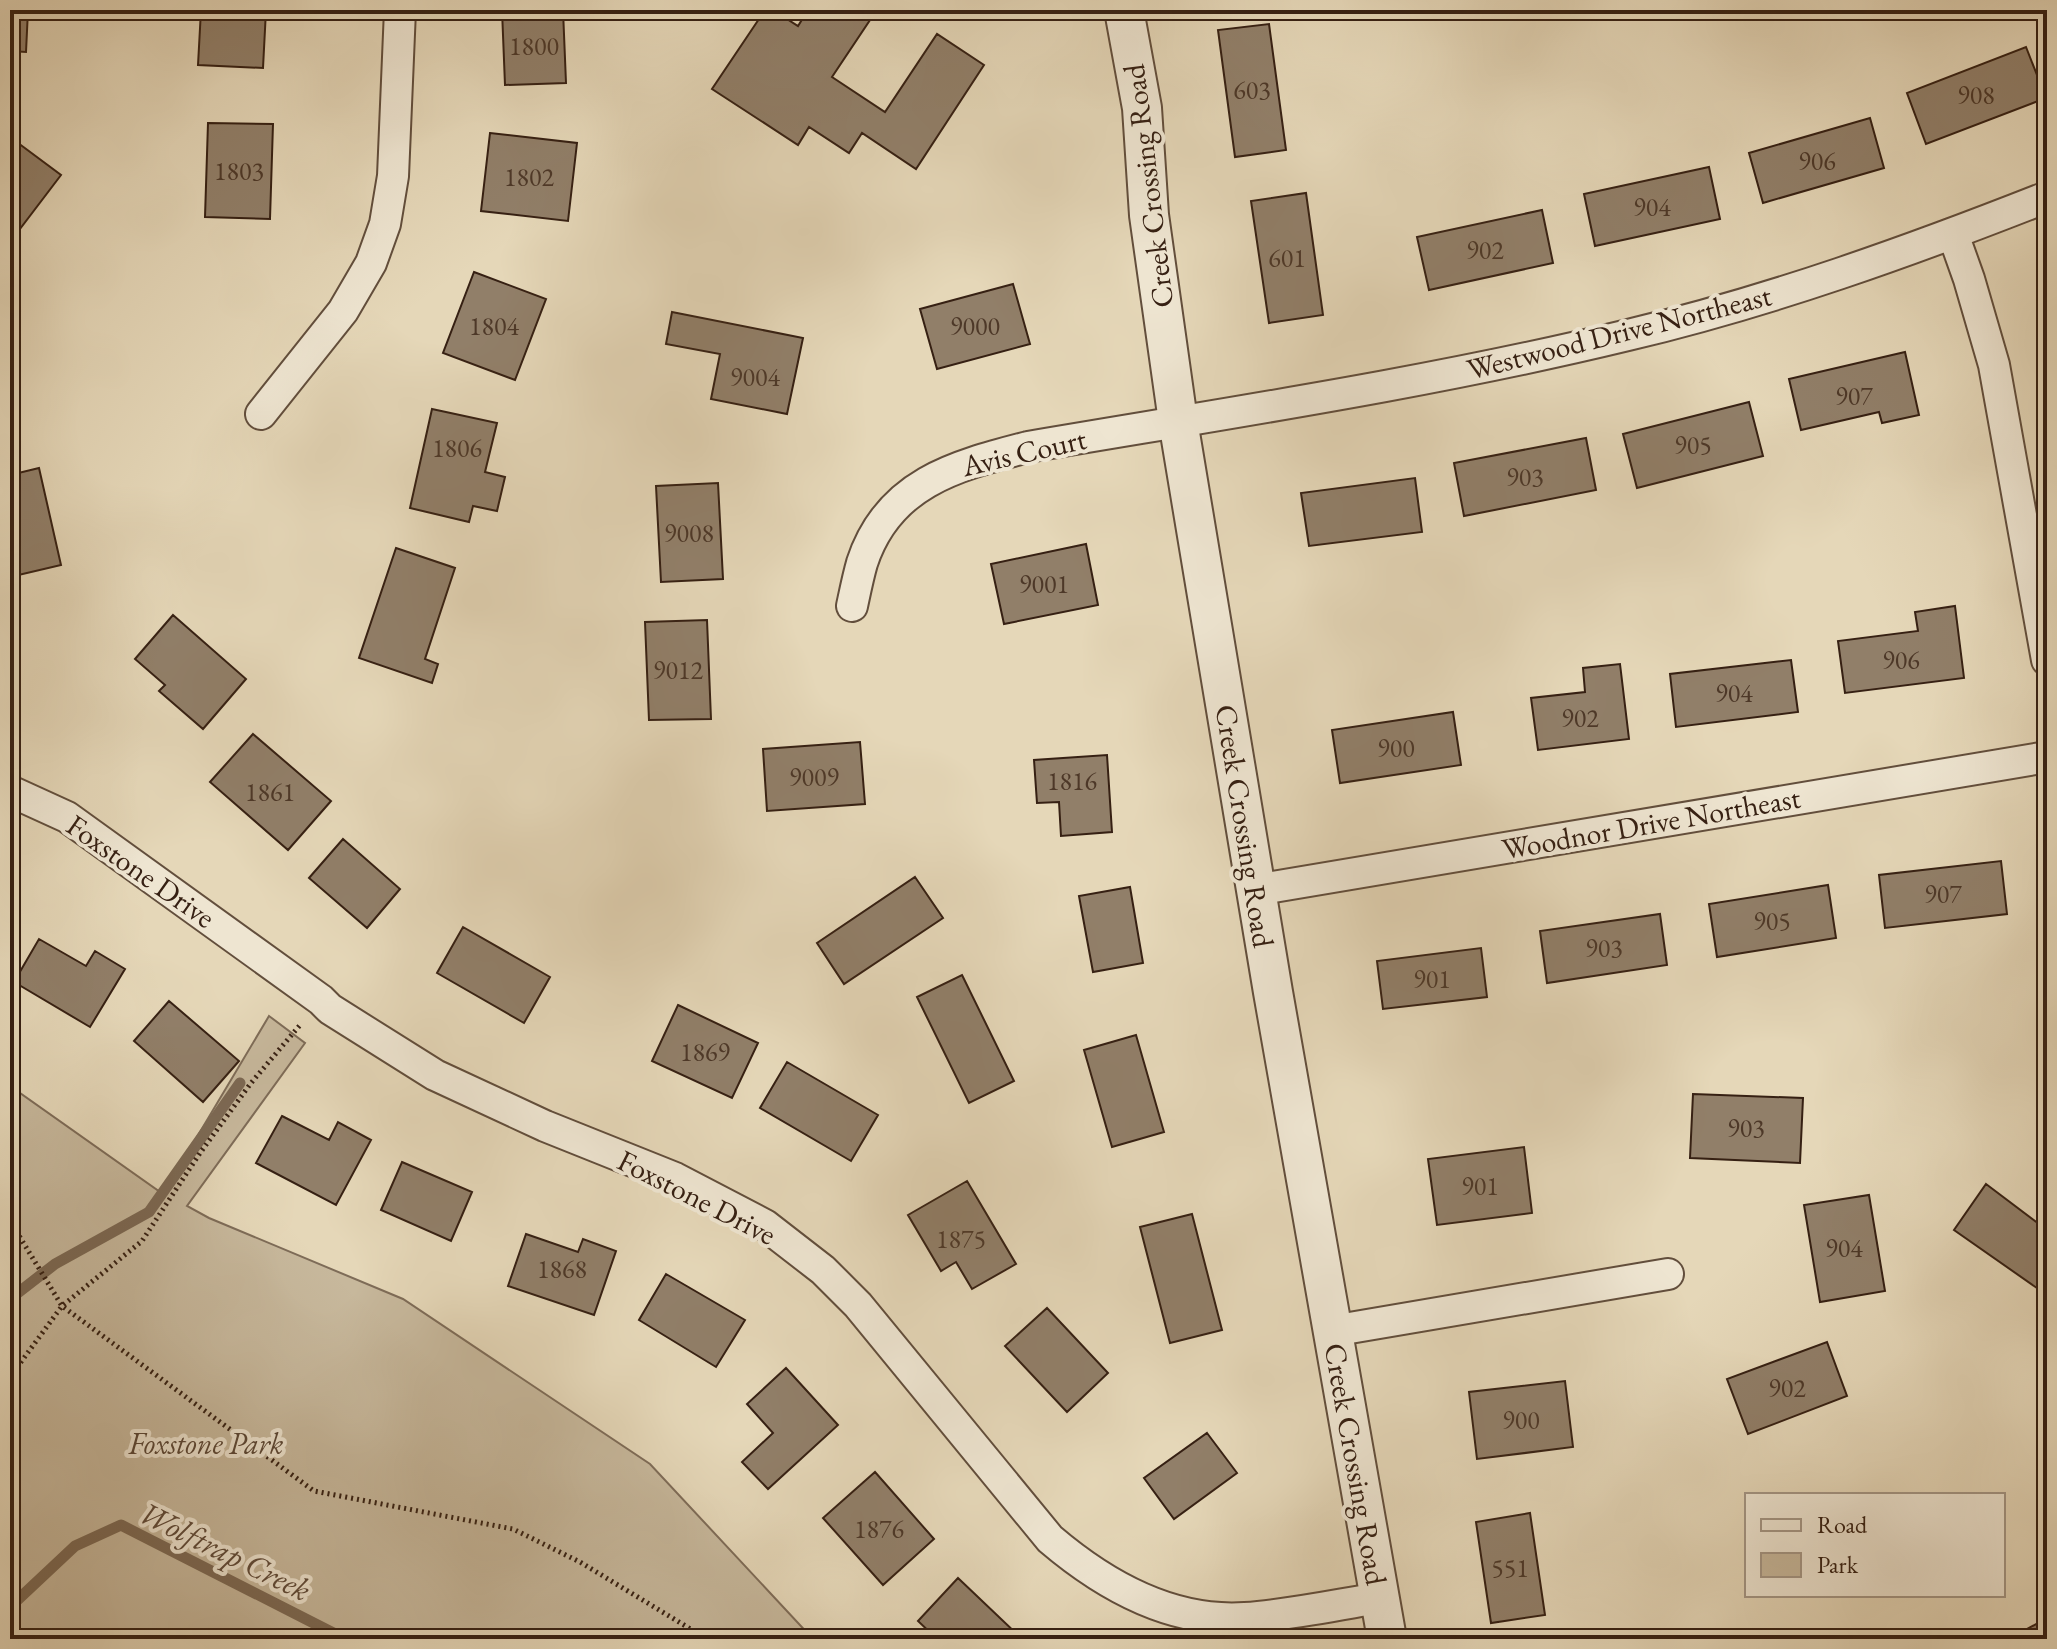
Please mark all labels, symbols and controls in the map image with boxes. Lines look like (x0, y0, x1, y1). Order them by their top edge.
house number: 1800 (509, 29, 559, 63)
street label: Creek Crossing Road (1114, 61, 1182, 310)
house number: 603 (1233, 73, 1271, 107)
house number: 908 (1957, 78, 1995, 112)
house number: 906 (1798, 144, 1836, 178)
house number: 1803 (214, 154, 264, 188)
house number: 1802 (504, 160, 554, 194)
house number: 904 (1633, 190, 1671, 224)
house number: 902 (1466, 233, 1504, 267)
house number: 601 (1268, 241, 1306, 275)
street label: Westwood Drive Northeast (1463, 275, 1776, 389)
house number: 1804 (469, 309, 519, 343)
house number: 9000 (950, 309, 1000, 343)
house number: 9004 (730, 360, 780, 394)
house number: 907 (1835, 379, 1873, 413)
street label: Avis Court (957, 419, 1090, 485)
house number: 905 (1674, 428, 1712, 462)
house number: 1806 (432, 431, 482, 465)
house number: 903 (1506, 460, 1544, 494)
house number: 9008 (664, 516, 714, 550)
house number: 9001 (1019, 567, 1069, 601)
house number: 906 (1882, 643, 1920, 677)
house number: 9012 (653, 653, 703, 687)
house number: 904 (1715, 676, 1753, 710)
house number: 902 (1561, 701, 1599, 735)
street label: Creek Crossing Road (1207, 702, 1284, 951)
house number: 900 (1377, 731, 1415, 765)
house number: 9009 (789, 760, 839, 794)
house number: 1816 (1047, 764, 1097, 798)
house number: 1861 (245, 775, 295, 809)
street label: Woodnor Drive Northeast (1499, 777, 1804, 868)
street label: Foxstone Drive (59, 805, 223, 937)
house number: 907 (1924, 877, 1962, 911)
house number: 905 (1753, 904, 1791, 938)
house number: 903 (1585, 931, 1623, 965)
house number: 901 (1413, 962, 1451, 996)
house number: 1869 (680, 1035, 730, 1069)
house number: 903 (1727, 1111, 1765, 1145)
street label: Foxstone Drive (611, 1140, 783, 1254)
house number: 901 (1461, 1169, 1499, 1203)
house number: 1875 (936, 1222, 986, 1256)
house number: 904 (1825, 1231, 1863, 1265)
house number: 1868 (537, 1252, 587, 1286)
street label: Creek Crossing Road (1316, 1340, 1397, 1589)
house number: 902 (1768, 1371, 1806, 1405)
house number: 900 (1502, 1403, 1540, 1437)
park label: Foxstone Park (127, 1424, 284, 1463)
water label: Wolftrap Creek (132, 1491, 318, 1611)
legend (1745, 1493, 2005, 1597)
text: Road (1817, 1509, 1868, 1540)
house number: 1876 (854, 1512, 904, 1546)
text: Park (1817, 1549, 1859, 1580)
house number: 551 (1491, 1551, 1529, 1585)

